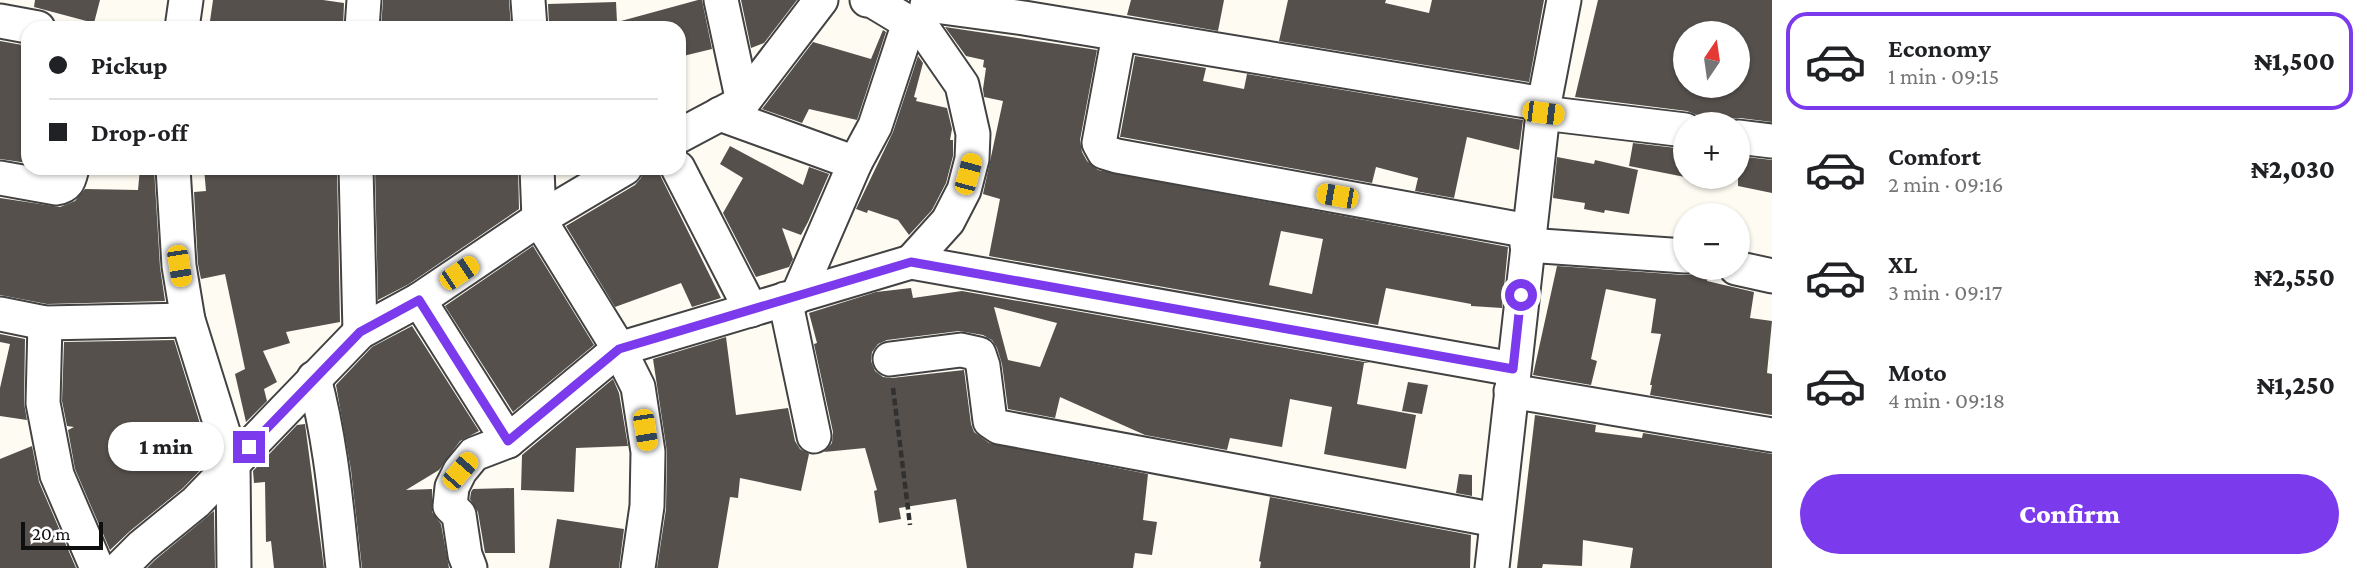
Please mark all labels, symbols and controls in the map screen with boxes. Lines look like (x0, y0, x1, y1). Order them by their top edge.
north arrow (1673, 21, 1750, 98)
map controls (1673, 21, 1750, 280)
icon: car (1804, 30, 1867, 93)
text: Economy (1888, 34, 1991, 63)
text: ₦1,500 (2254, 47, 2335, 76)
text: Pickup (91, 51, 168, 80)
text: 1 min · 09:15 (1888, 63, 1999, 89)
car (1521, 100, 1566, 126)
button: + (1673, 112, 1750, 189)
text: Drop-off (91, 118, 188, 147)
icon: car (1804, 138, 1867, 201)
text: Comfort (1888, 142, 1981, 171)
car (953, 151, 984, 197)
text: ₦2,030 (2251, 155, 2335, 184)
text: 2 min · 09:16 (1888, 171, 2004, 197)
car (1315, 182, 1360, 210)
button: − (1673, 203, 1750, 280)
car (166, 244, 193, 288)
icon: car (1804, 246, 1867, 309)
text: XL (1888, 250, 1917, 279)
car (436, 253, 483, 293)
text: ₦2,550 (2254, 263, 2335, 292)
route start (1505, 279, 1537, 311)
text: 3 min · 09:17 (1888, 279, 2002, 305)
icon: car (1804, 354, 1867, 417)
text: Moto (1888, 358, 1947, 387)
text: ₦1,250 (2256, 371, 2335, 400)
text: 4 min · 09:18 (1888, 387, 2005, 413)
car (632, 408, 659, 452)
callout: 1 min (109, 422, 224, 472)
route end (233, 431, 265, 463)
text: 1 min (139, 433, 193, 459)
car (439, 448, 482, 494)
button: Confirm (1800, 474, 2339, 554)
scale bar (21, 519, 103, 551)
text: 20 m (32, 523, 71, 544)

